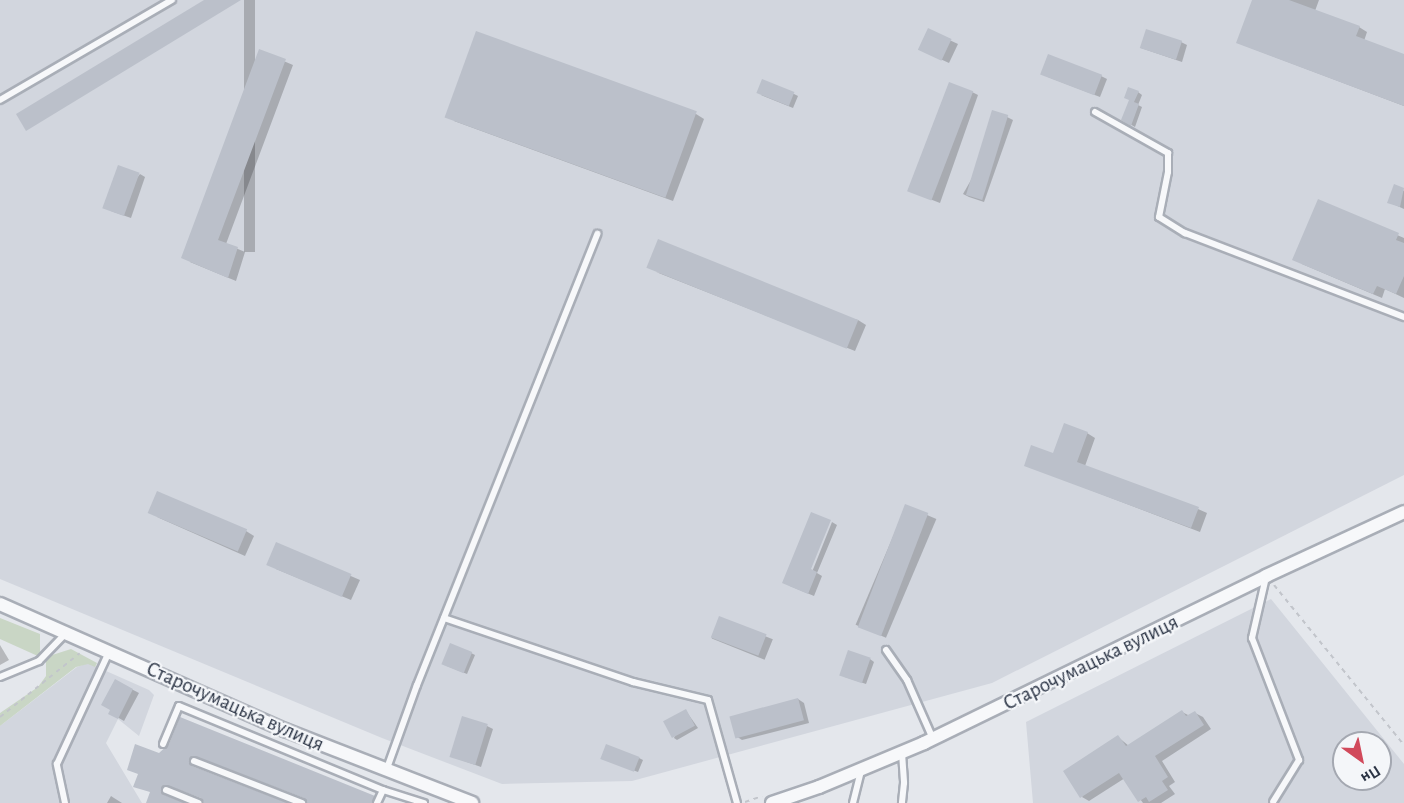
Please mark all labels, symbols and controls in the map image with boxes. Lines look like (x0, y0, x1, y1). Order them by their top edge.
street label: Старочумацька вулиця (999, 610, 1183, 716)
street label: Старочумацька вулиця (142, 656, 328, 758)
north arrow (1332, 731, 1392, 791)
text: Пн (1358, 762, 1383, 786)

